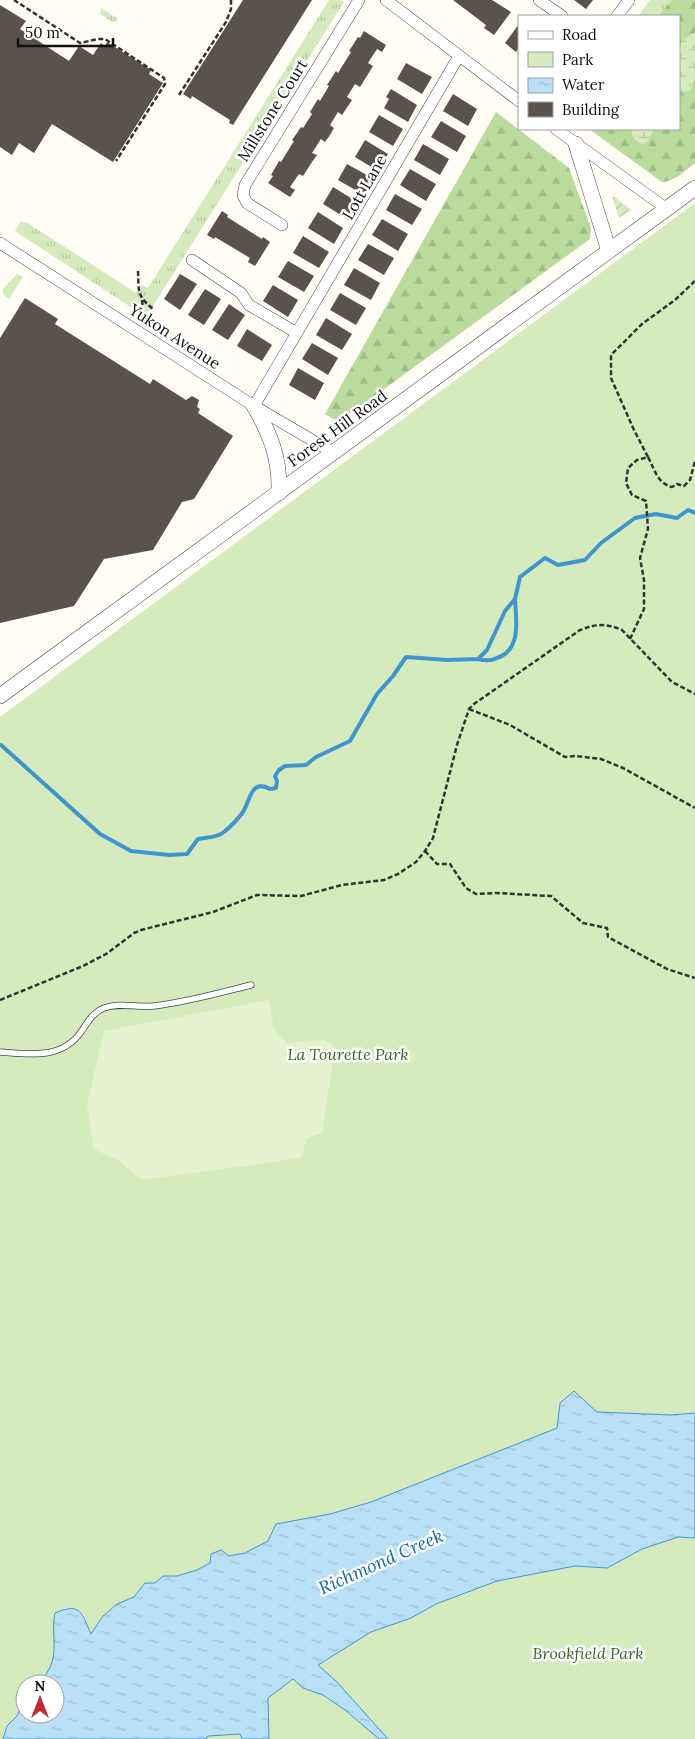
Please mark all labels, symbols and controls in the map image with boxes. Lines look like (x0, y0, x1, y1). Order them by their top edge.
scale bar (18, 15, 112, 47)
legend (518, 15, 680, 130)
text: 50 m (25, 23, 60, 42)
text: Road (562, 25, 597, 44)
text: Park (562, 50, 593, 69)
street label: Millstone Court (233, 55, 312, 165)
text: Water (562, 75, 605, 94)
text: Building (562, 100, 620, 119)
street label: Lott Lane (337, 151, 391, 223)
street label: Yukon Avenue (125, 298, 225, 373)
street label: Forest Hill Road (283, 385, 391, 471)
park label: La Tourette Park (287, 1044, 409, 1064)
water label: Richmond Creek (315, 1524, 447, 1599)
park label: Brookfield Park (532, 1643, 644, 1663)
north arrow (15, 1674, 65, 1724)
text: N (35, 1677, 46, 1695)

